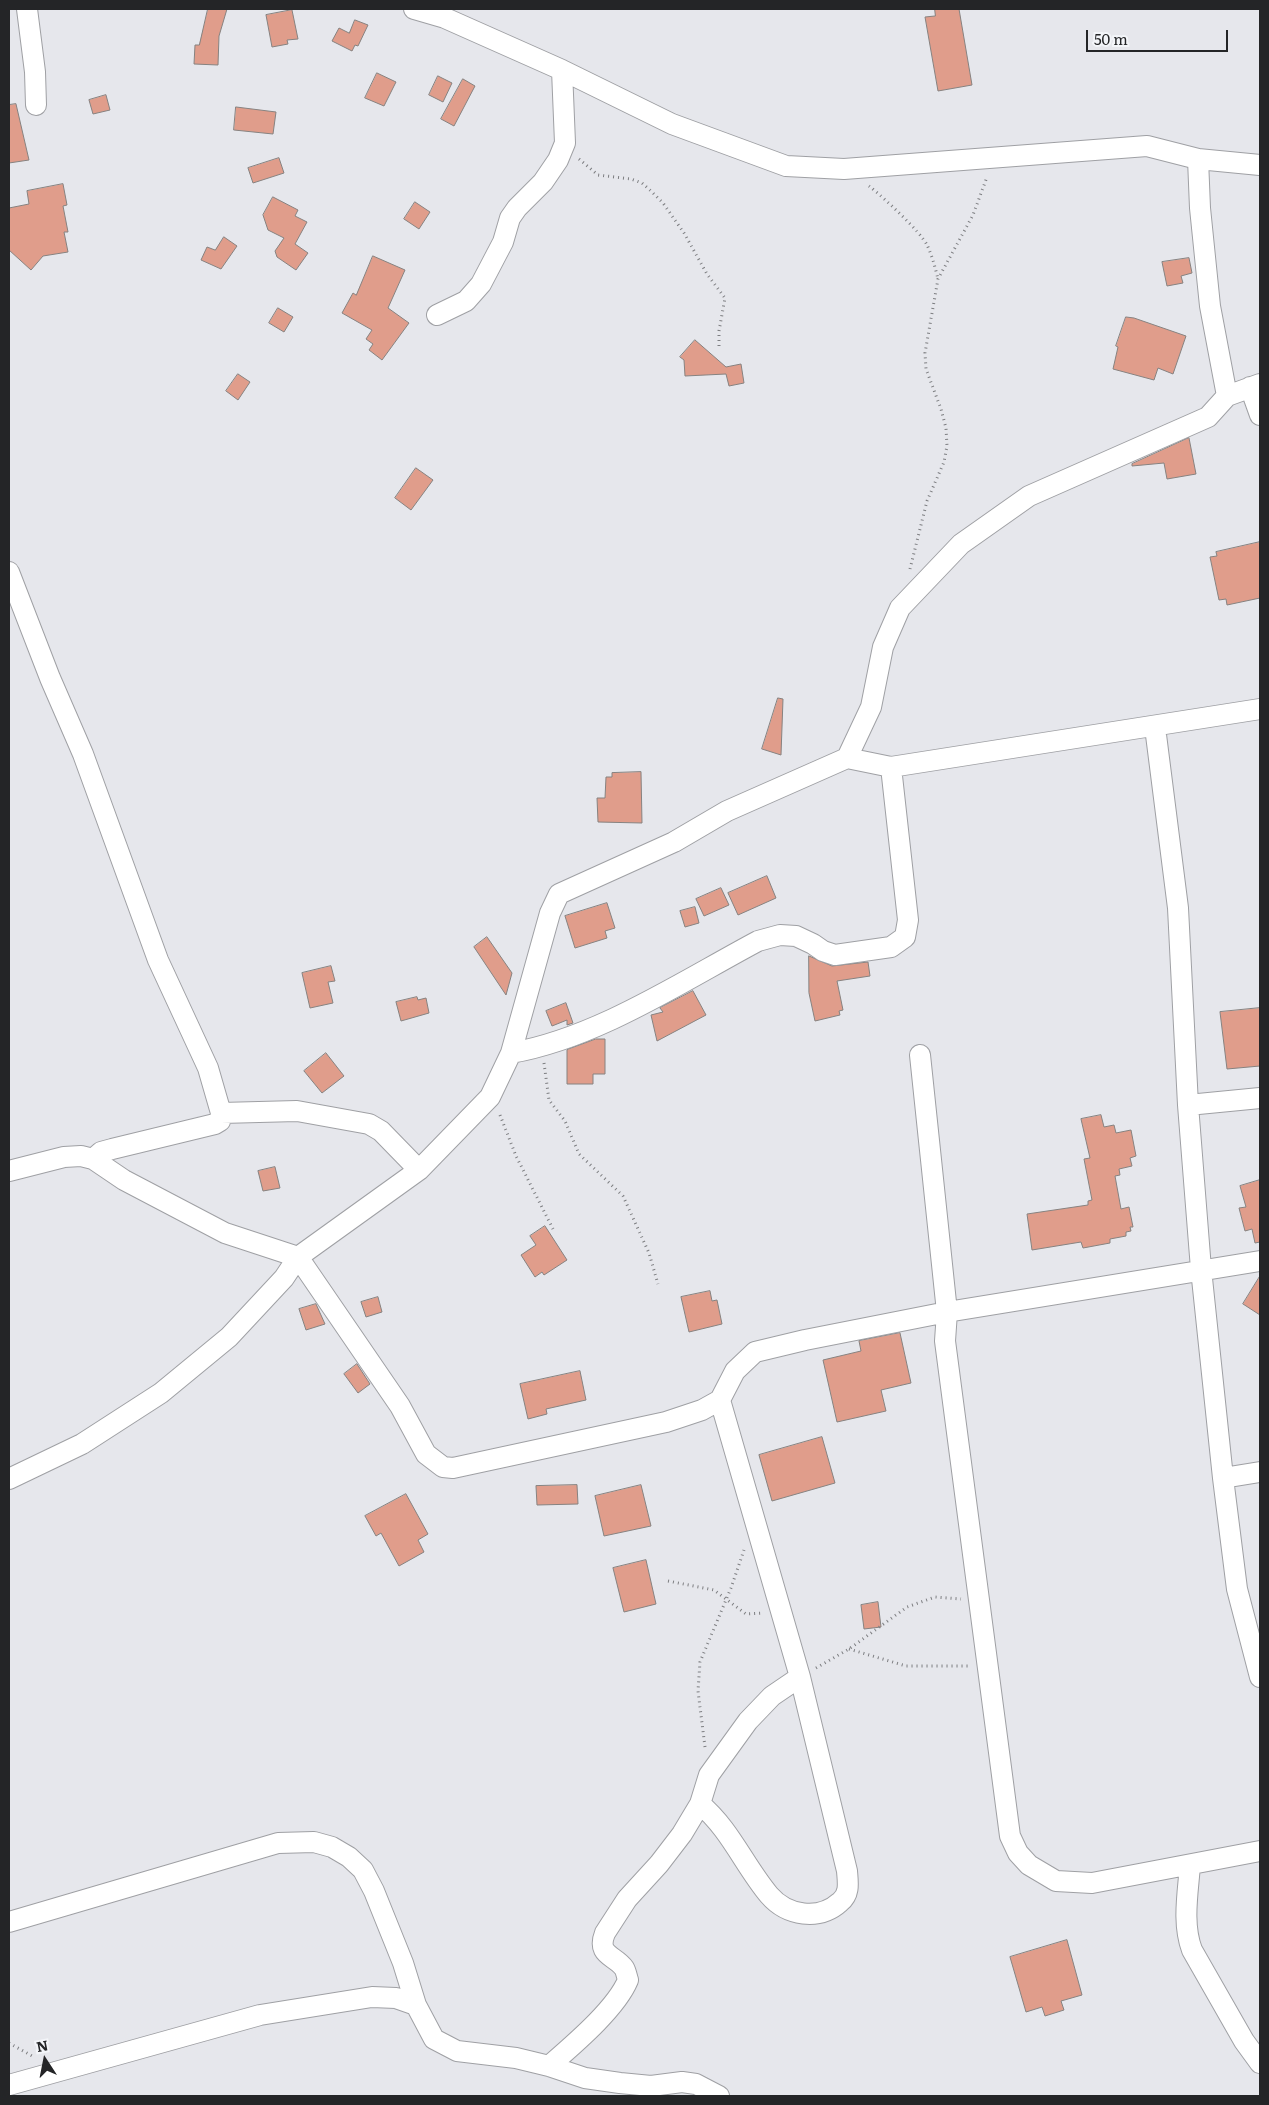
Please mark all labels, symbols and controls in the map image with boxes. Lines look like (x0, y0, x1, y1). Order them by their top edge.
scale bar (1089, 20, 1232, 52)
text: 50 m (1094, 27, 1128, 50)
text: N (34, 2034, 50, 2056)
north arrow (20, 2035, 70, 2085)

